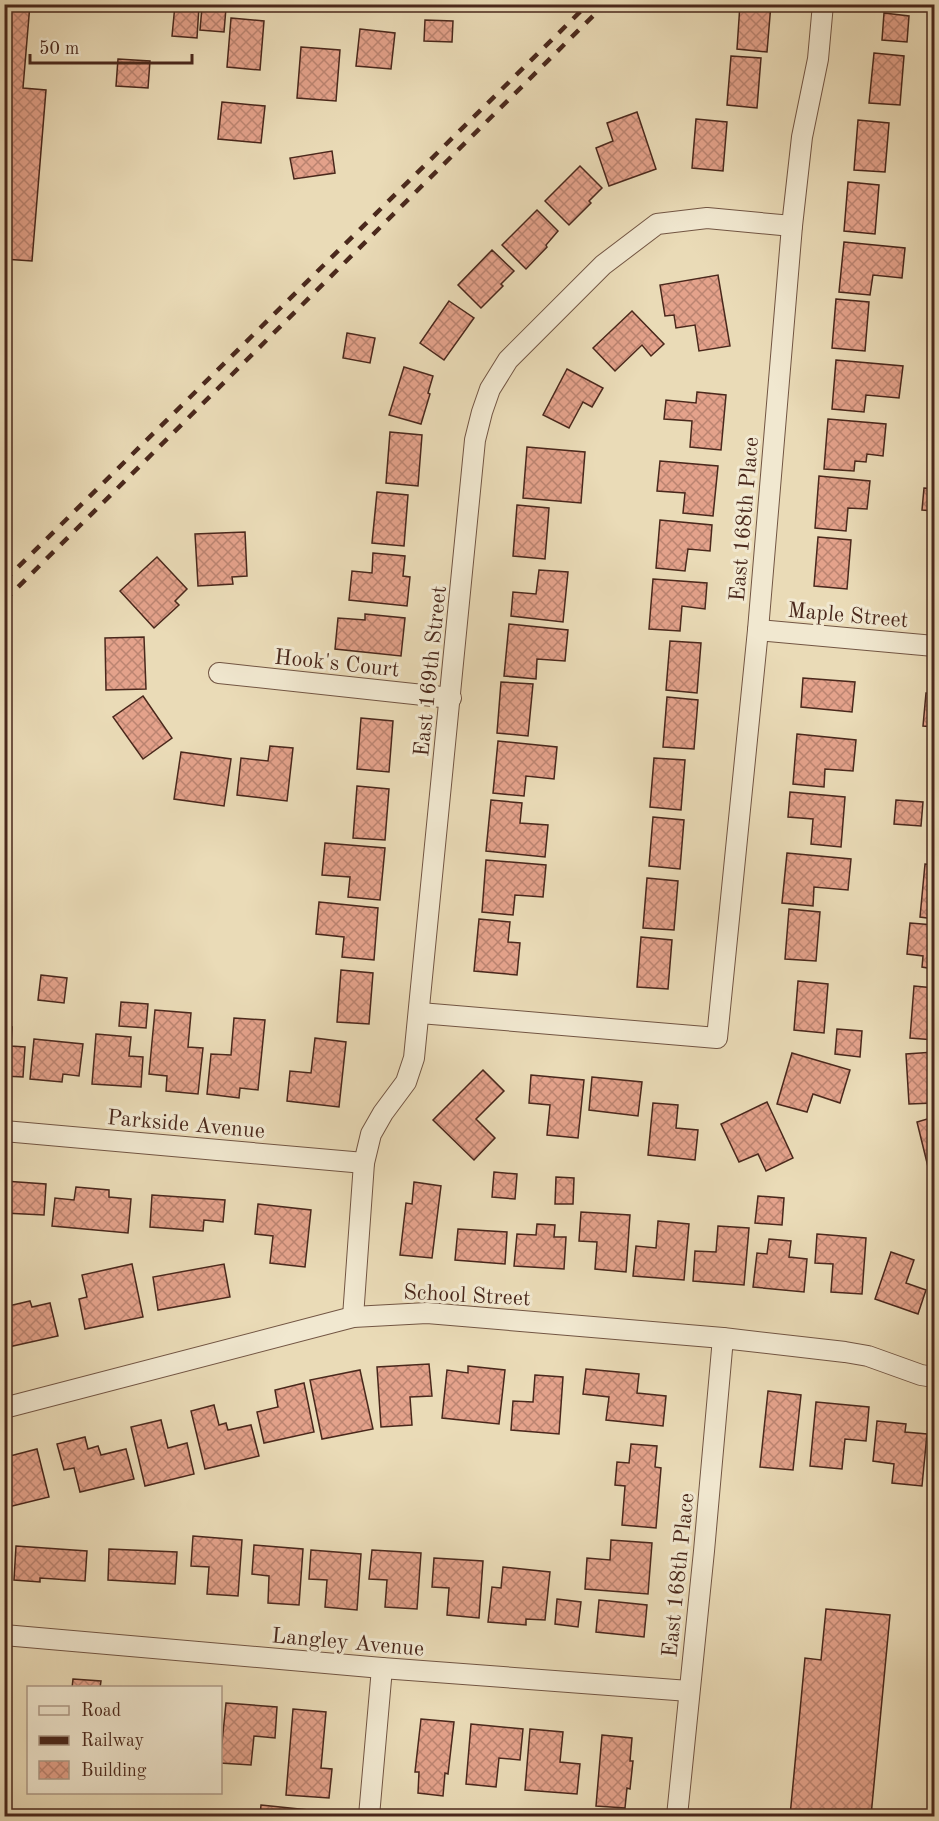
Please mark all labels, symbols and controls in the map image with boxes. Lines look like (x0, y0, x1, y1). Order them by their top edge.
scale bar (30, 27, 192, 65)
text: 50 m (39, 40, 79, 58)
street label: East 168th Place (727, 436, 763, 602)
street label: East 169th Street (411, 585, 451, 758)
street label: Maple Street (786, 600, 909, 632)
street label: Hook's Court (273, 646, 400, 681)
street label: Parkside Avenue (106, 1107, 266, 1143)
street label: School Street (403, 1282, 531, 1310)
street label: East 168th Place (659, 1492, 699, 1658)
street label: Langley Avenue (271, 1625, 425, 1661)
legend (27, 1686, 222, 1794)
text: Road (81, 1702, 121, 1720)
text: Railway (81, 1732, 144, 1750)
text: Building (81, 1762, 147, 1780)

